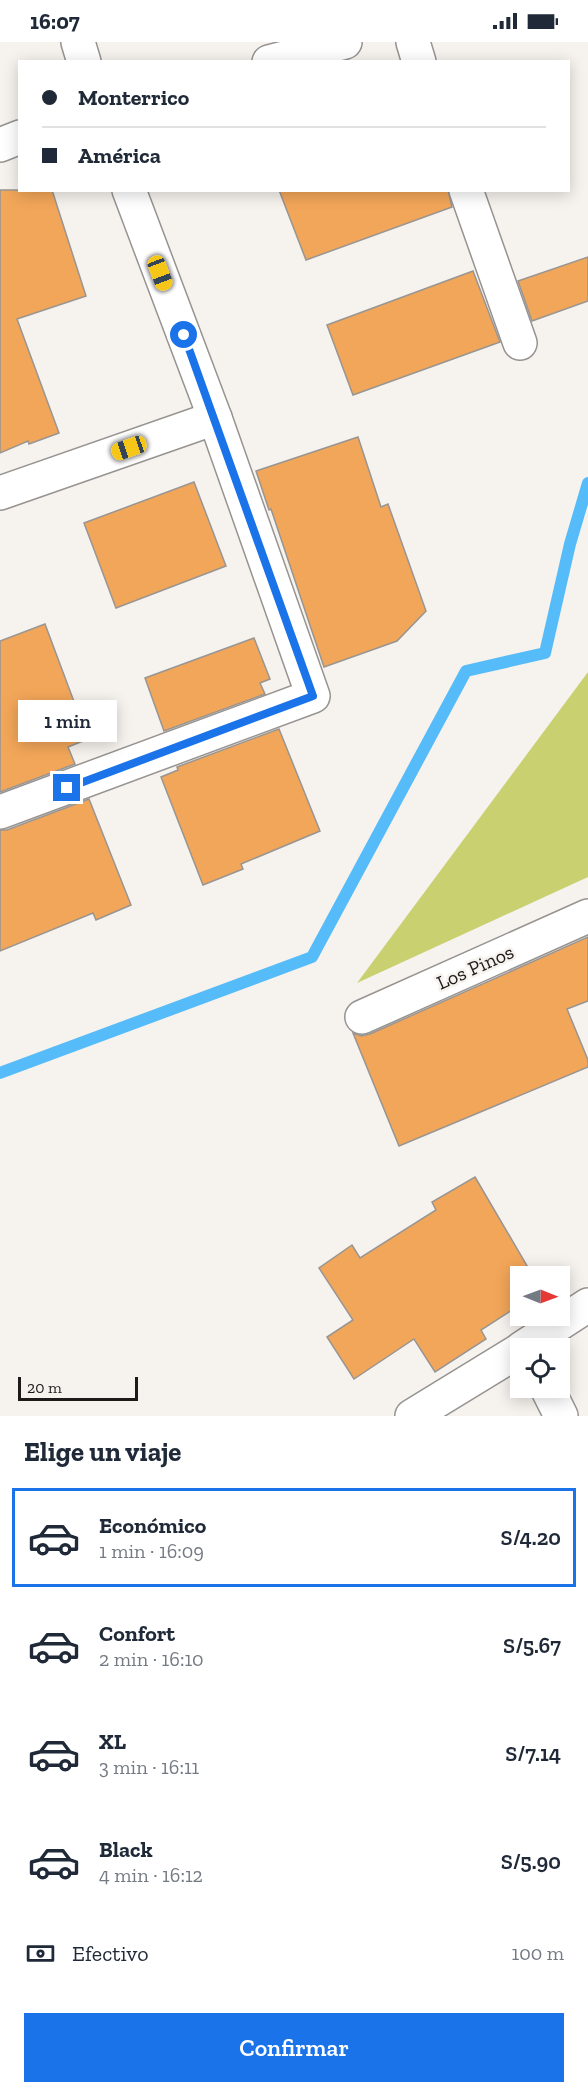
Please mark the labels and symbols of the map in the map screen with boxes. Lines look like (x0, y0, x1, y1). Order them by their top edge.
car (145, 253, 175, 293)
route start (170, 321, 197, 348)
car (109, 434, 149, 462)
callout: 1 min (17, 701, 116, 743)
route end (53, 774, 80, 801)
street label: Los Pinos (433, 939, 517, 995)
north arrow (510, 1266, 570, 1326)
scale bar (18, 1374, 138, 1402)

